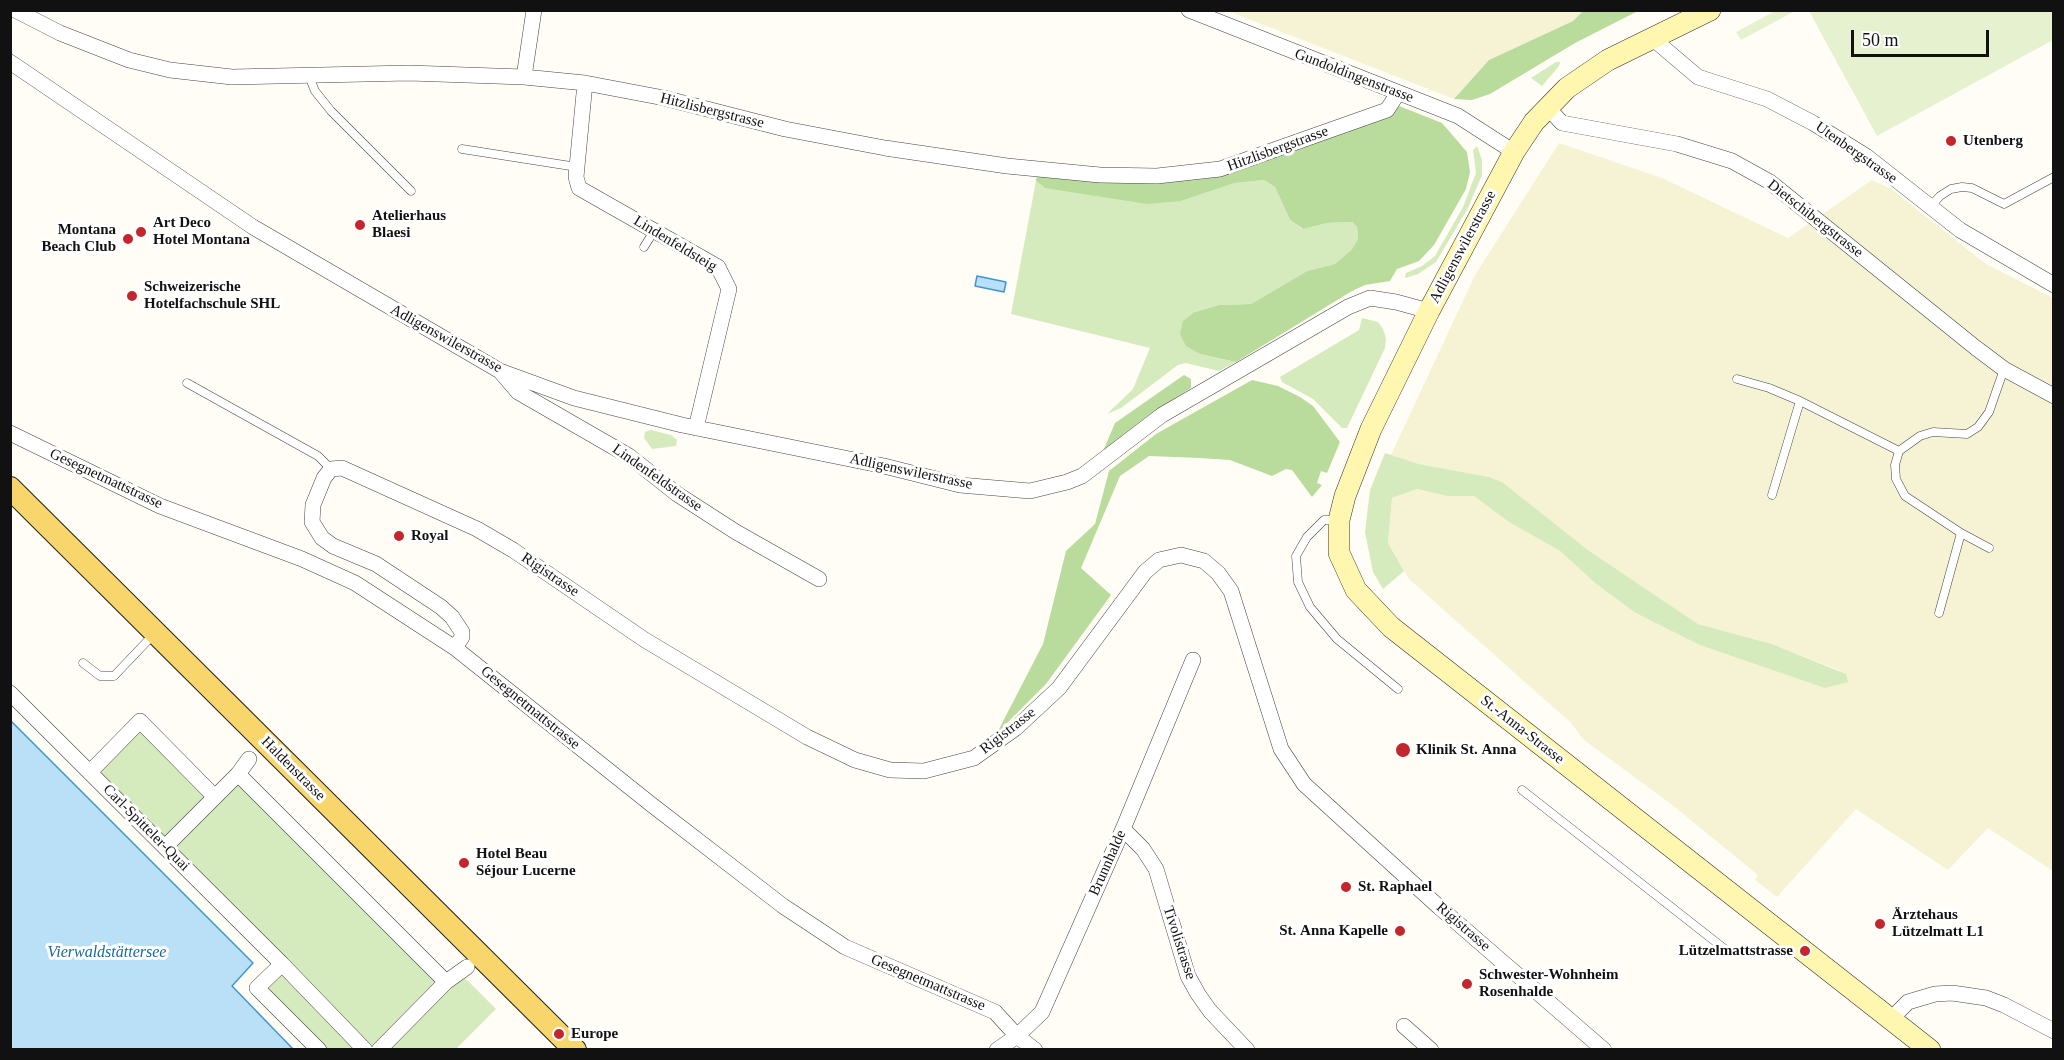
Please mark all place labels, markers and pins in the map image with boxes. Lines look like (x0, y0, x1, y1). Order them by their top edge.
place label: Utenberg (1963, 132, 2023, 150)
marker: Utenberg (1944, 134, 1958, 148)
place label: Atelierhaus Blaesi (372, 207, 446, 242)
place label: Art Deco Hotel Montana (153, 214, 250, 249)
marker: Atelierhaus Blaesi (353, 218, 367, 232)
place label: Montana Beach Club (41, 221, 116, 256)
marker: Art Deco Hotel Montana (134, 225, 148, 239)
marker: Montana Beach Club (121, 232, 135, 246)
place label: Schweizerische Hotelfachschule SHL (144, 278, 280, 313)
marker: Schweizerische Hotelfachschule SHL (125, 289, 139, 303)
place label: Royal (411, 527, 448, 545)
marker: Royal (392, 529, 406, 543)
marker: Klinik St. Anna (1394, 741, 1412, 759)
place label: Klinik St. Anna (1416, 741, 1516, 759)
place label: Hotel Beau Séjour Lucerne (476, 845, 576, 880)
marker: Hotel Beau Séjour Lucerne (457, 856, 471, 870)
place label: St. Raphael (1358, 878, 1432, 896)
marker: St. Raphael (1339, 880, 1353, 894)
place label: Ärztehaus Lützelmatt L1 (1892, 906, 1984, 941)
marker: Ärztehaus Lützelmatt L1 (1873, 917, 1887, 931)
place label: St. Anna Kapelle (1279, 922, 1388, 940)
marker: St. Anna Kapelle (1393, 924, 1407, 938)
place label: Lützelmattstrasse (1679, 942, 1793, 960)
marker: Lützelmattstrasse (1798, 944, 1812, 958)
place label: Schwester-Wohnheim Rosenhalde (1479, 966, 1618, 1001)
marker: Schwester-Wohnheim Rosenhalde (1460, 977, 1474, 991)
place label: Europe (571, 1025, 618, 1043)
marker: Europe (552, 1027, 566, 1041)

